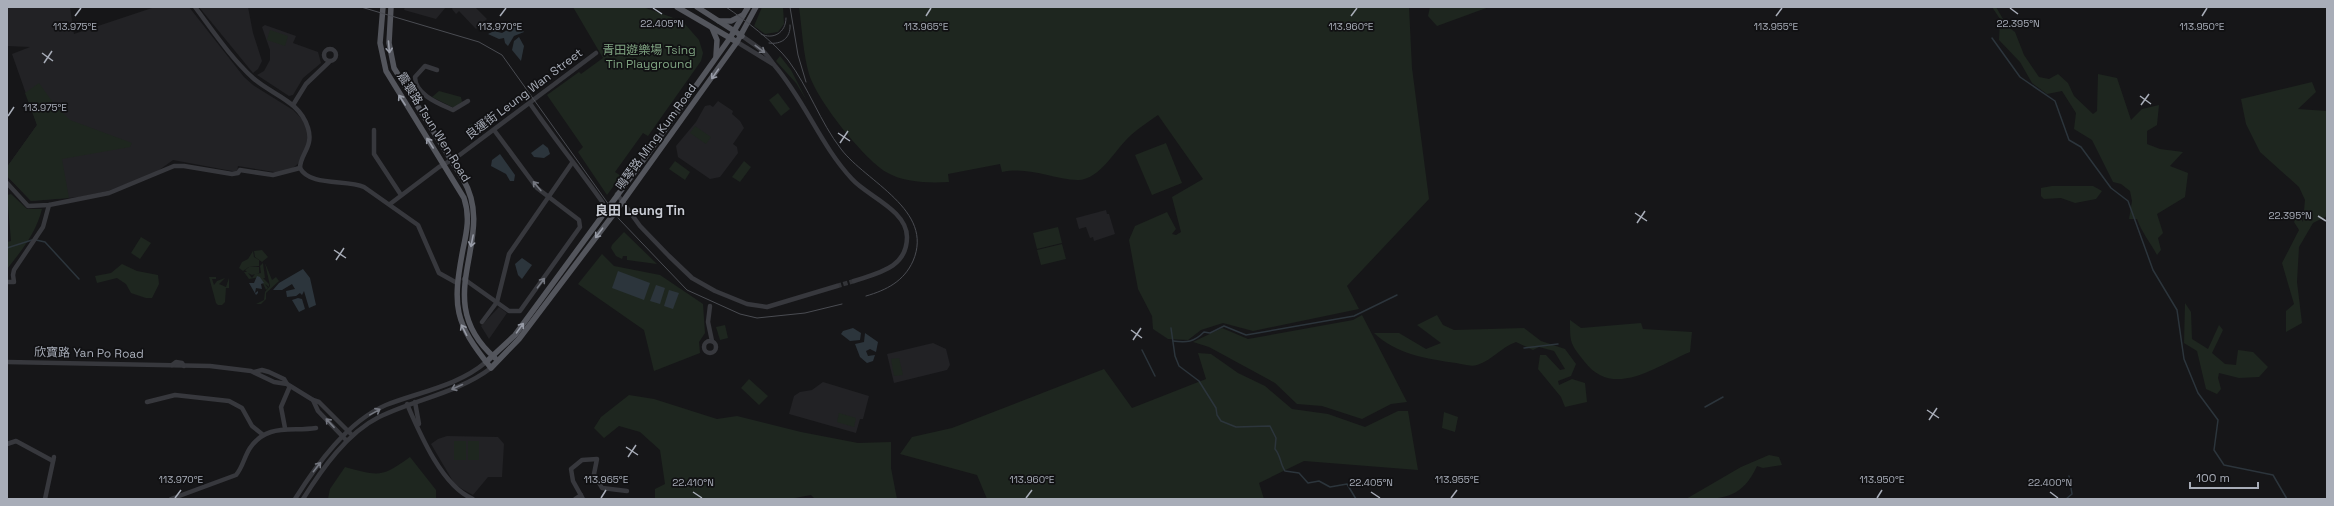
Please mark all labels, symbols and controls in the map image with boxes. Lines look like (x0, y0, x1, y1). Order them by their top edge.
text: 22.405°N (640, 17, 684, 30)
text: 22.395°N (1996, 17, 2040, 30)
text: 113.975°E (53, 20, 97, 33)
text: 113.970°E (478, 20, 523, 33)
text: 113.965°E (904, 20, 949, 33)
text: 113.960°E (1328, 20, 1374, 33)
text: 113.955°E (1754, 20, 1799, 33)
text: 113.950°E (2180, 20, 2225, 33)
one-way arrow (386, 40, 393, 53)
park label: 青田遊樂場 Tsing Tin Playground (602, 42, 696, 72)
street label: 良運街 Leung Wan Street (462, 45, 586, 143)
one-way arrow (754, 45, 765, 53)
street label: 震寰路 Tsun Wen Road (394, 69, 474, 185)
one-way arrow (711, 69, 719, 80)
street label: 鳴琴路 Ming Kum Road (612, 81, 700, 193)
one-way arrow (398, 94, 406, 106)
text: 113.975°E (23, 101, 67, 114)
one-way arrow (426, 137, 434, 148)
one-way arrow (533, 181, 542, 192)
district label: 良田 Leung Tin (595, 202, 685, 219)
text: 22.395°N (2268, 209, 2312, 222)
one-way arrow (595, 228, 604, 239)
one-way arrow (467, 234, 475, 247)
one-way arrow (537, 278, 545, 289)
one-way arrow (516, 323, 524, 334)
one-way arrow (460, 324, 467, 336)
street label: 欣寶路 Yan Po Road (34, 344, 144, 362)
one-way arrow (452, 384, 464, 391)
one-way arrow (369, 407, 381, 415)
one-way arrow (325, 418, 334, 428)
one-way arrow (313, 462, 322, 473)
scale bar (2190, 464, 2258, 490)
text: 100 m (2196, 470, 2230, 486)
text: 113.970°E (159, 473, 204, 486)
text: 113.965°E (584, 473, 629, 486)
text: 113.960°E (1009, 473, 1055, 486)
text: 113.955°E (1435, 473, 1480, 486)
text: 113.950°E (1860, 473, 1905, 486)
text: 22.410°N (672, 476, 714, 489)
text: 22.405°N (1349, 476, 1393, 489)
text: 22.400°N (2028, 476, 2072, 489)

